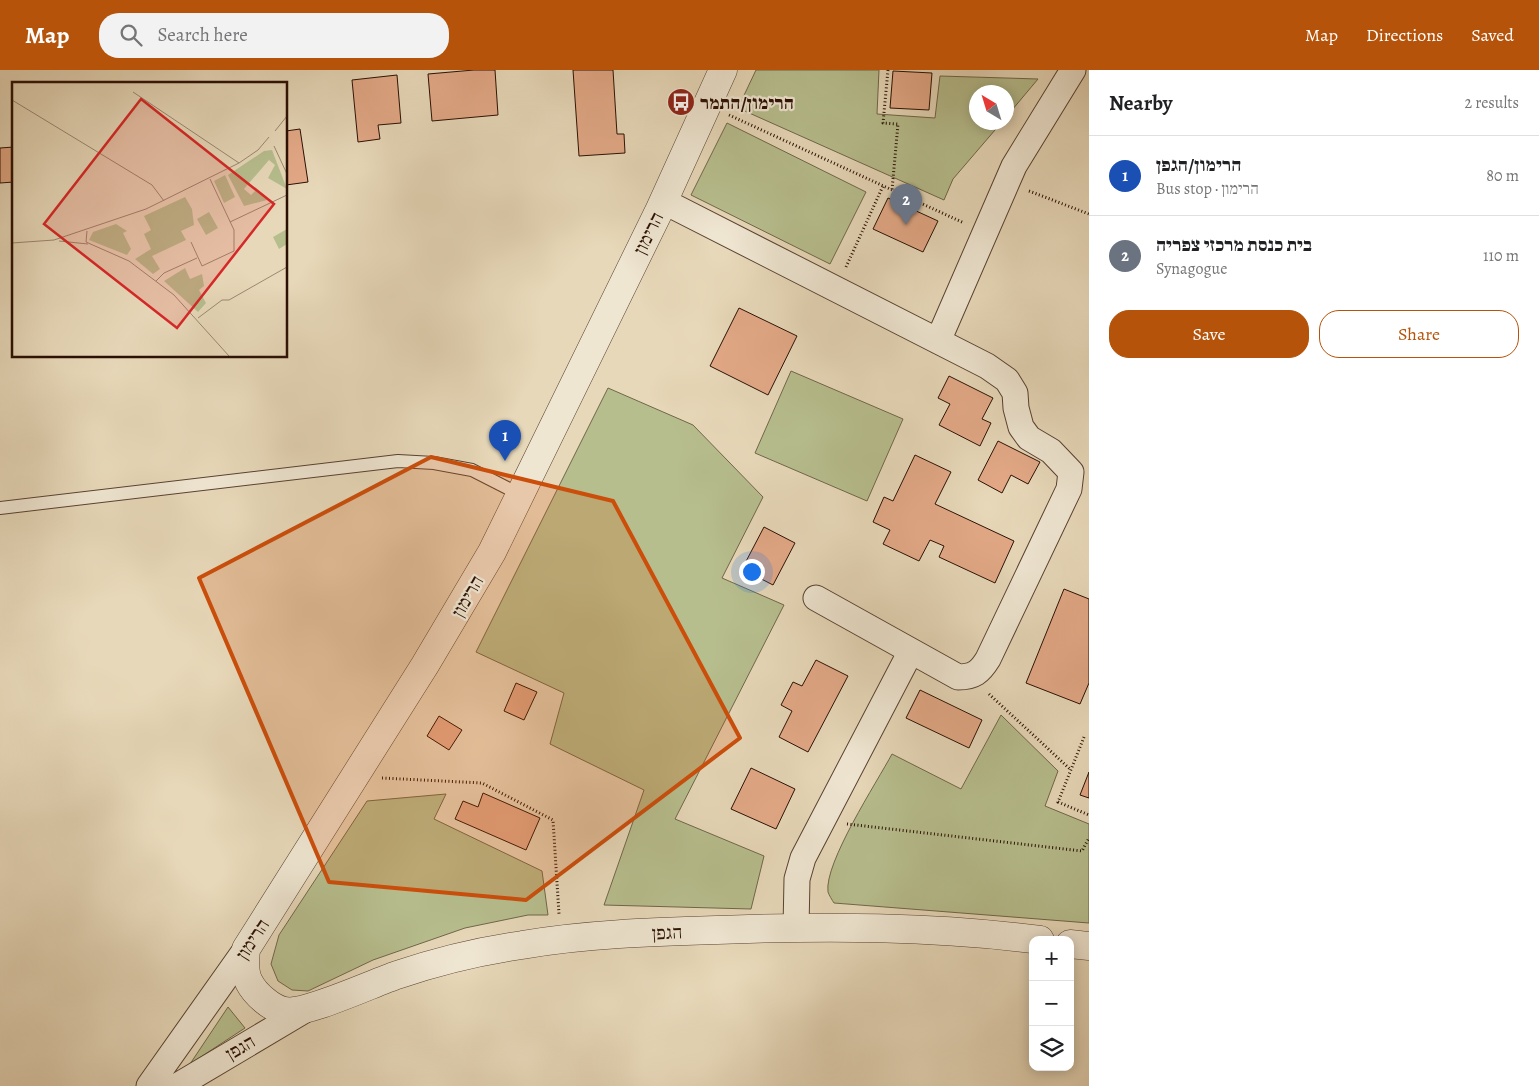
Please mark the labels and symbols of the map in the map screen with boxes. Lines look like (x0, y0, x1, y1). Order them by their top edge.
inset map (12, 82, 288, 358)
north arrow (969, 85, 1014, 130)
bus stop icon: הרימון/התמר (666, 87, 696, 117)
place label: הרימון/התמר (700, 90, 794, 116)
pin: 2 (890, 184, 922, 225)
street label: הרימון (628, 208, 670, 259)
pin: 1 (489, 420, 521, 461)
your location (739, 559, 765, 585)
street label: הרימון (446, 571, 490, 622)
street label: הרימון (230, 914, 276, 965)
street label: הגפן (651, 919, 683, 947)
street label: הגפן (221, 1029, 260, 1067)

